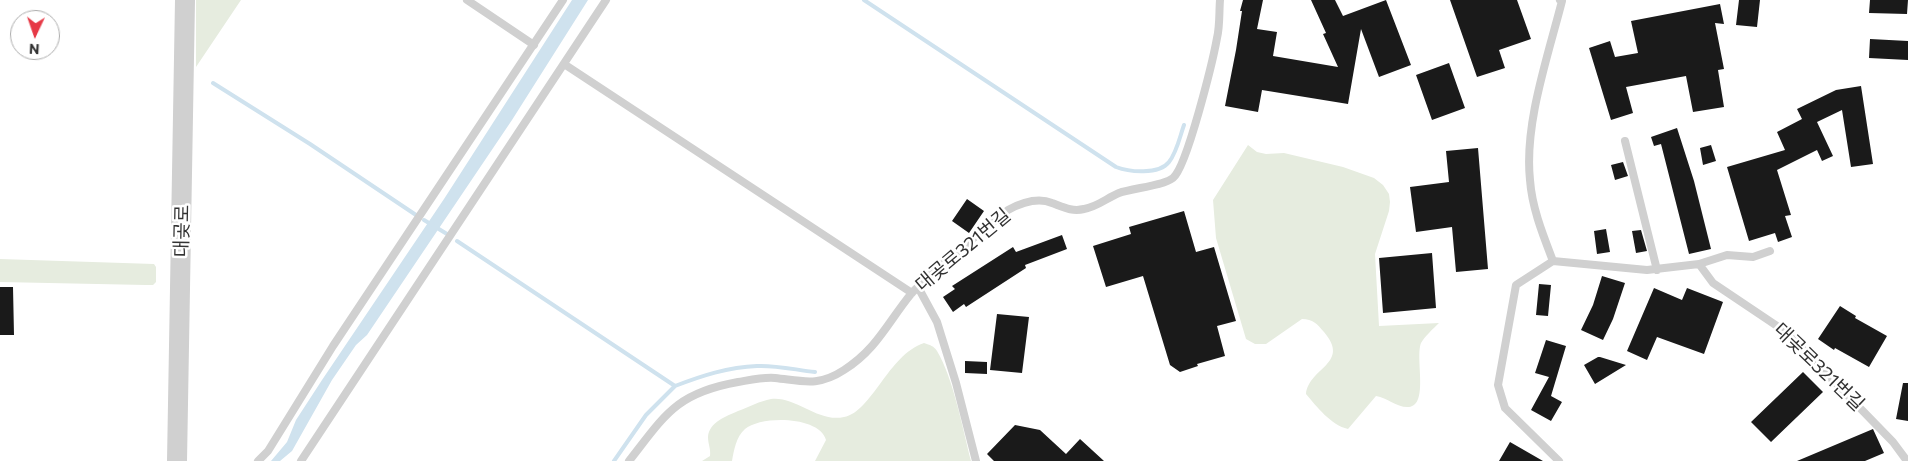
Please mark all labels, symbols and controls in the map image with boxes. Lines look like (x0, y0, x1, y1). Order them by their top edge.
north arrow (10, 10, 60, 60)
text: N (29, 41, 40, 58)
street label: 대곶로321번길 (911, 204, 1015, 296)
street label: 대곶로 (170, 205, 194, 257)
street label: 대곶로321번길 (1769, 318, 1869, 416)

